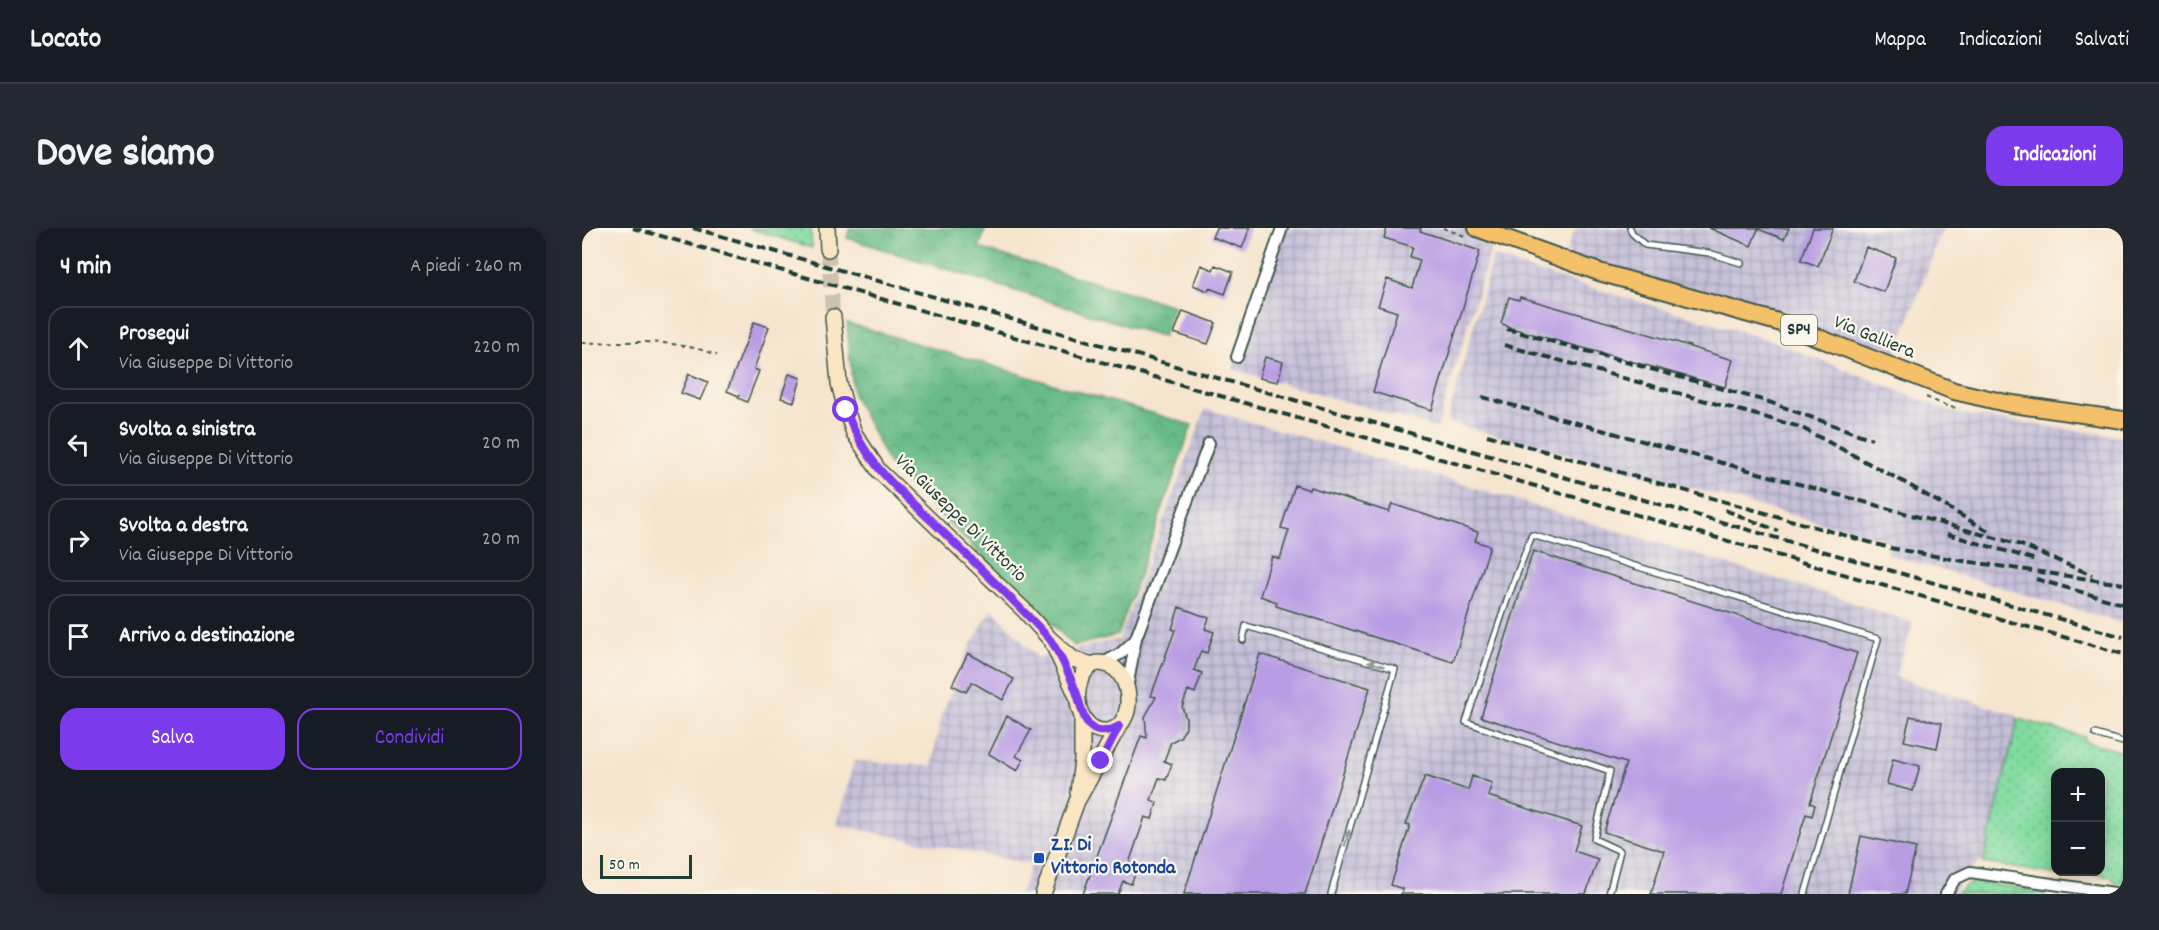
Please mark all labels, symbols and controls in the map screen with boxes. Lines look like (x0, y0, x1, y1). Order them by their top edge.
text: Locato (30, 21, 101, 61)
text: Mappa (1874, 26, 1926, 56)
text: Indicazioni (1959, 26, 2042, 56)
text: Salvati (2075, 26, 2129, 56)
text: Dove siamo (36, 126, 215, 186)
button: Indicazioni (1986, 126, 2123, 186)
text: 4 min (60, 249, 111, 286)
text: A piedi · 260 m (410, 253, 522, 281)
street label: Via Galliera (1829, 309, 1919, 367)
road number: SP4 (1781, 315, 1817, 345)
text: Prosegui (119, 319, 189, 350)
icon: ahead (62, 332, 95, 365)
text: 220 m (473, 334, 520, 362)
text: Via Giuseppe Di Vittorio (119, 350, 293, 378)
route start (832, 396, 858, 422)
text: Svolta a sinistra (119, 415, 255, 446)
icon: left (62, 428, 95, 461)
text: 20 m (482, 430, 520, 458)
text: Via Giuseppe Di Vittorio (119, 446, 293, 474)
street label: Via Giuseppe Di Vittorio (888, 448, 1032, 590)
text: Svolta a destra (119, 511, 248, 542)
icon: right (62, 524, 95, 557)
text: 20 m (482, 526, 520, 554)
text: Via Giuseppe Di Vittorio (119, 542, 293, 570)
icon: arrive (62, 620, 95, 653)
text: Arrivo a destinazione (119, 621, 295, 652)
one-way arrow (1367, 659, 1385, 668)
button: Salva (60, 708, 285, 770)
button: Condividi (297, 708, 522, 770)
route end (1087, 747, 1113, 773)
map controls (2051, 768, 2105, 876)
button: + (2051, 768, 2105, 822)
button: − (2051, 822, 2105, 876)
one-way arrow (1343, 829, 1352, 847)
place label: Z.I. Di Vittorio Rotonda (1051, 832, 1176, 883)
marker: Z.I. Di Vittorio Rotonda (1032, 851, 1046, 865)
scale bar (600, 852, 692, 880)
text: 50 m (609, 854, 640, 877)

